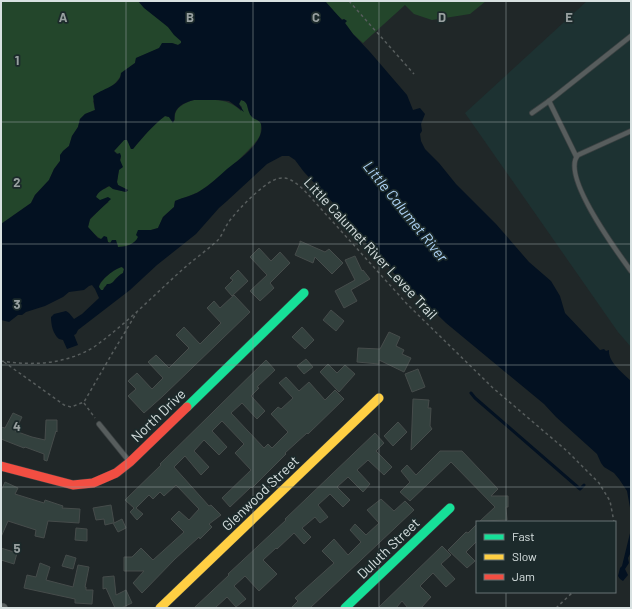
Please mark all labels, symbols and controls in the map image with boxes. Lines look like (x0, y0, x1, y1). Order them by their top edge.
text: A (59, 9, 68, 25)
text: B (186, 9, 194, 25)
text: C (312, 9, 320, 25)
text: D (438, 9, 446, 25)
text: E (565, 9, 573, 25)
text: 1 (15, 52, 19, 68)
water label: Little Calumet River (360, 157, 453, 266)
text: 2 (13, 174, 21, 190)
street label: Little Calumet River Levee Trail (301, 174, 441, 322)
text: 3 (13, 296, 21, 312)
street label: North Drive (127, 385, 189, 445)
text: 4 (13, 418, 21, 434)
street label: Glenwood Street (218, 452, 302, 534)
street label: Duluth Street (353, 514, 423, 582)
legend (476, 521, 616, 593)
text: Fast (512, 529, 535, 543)
text: 5 (13, 540, 21, 556)
text: Slow (512, 549, 537, 563)
text: Jam (512, 569, 535, 583)

